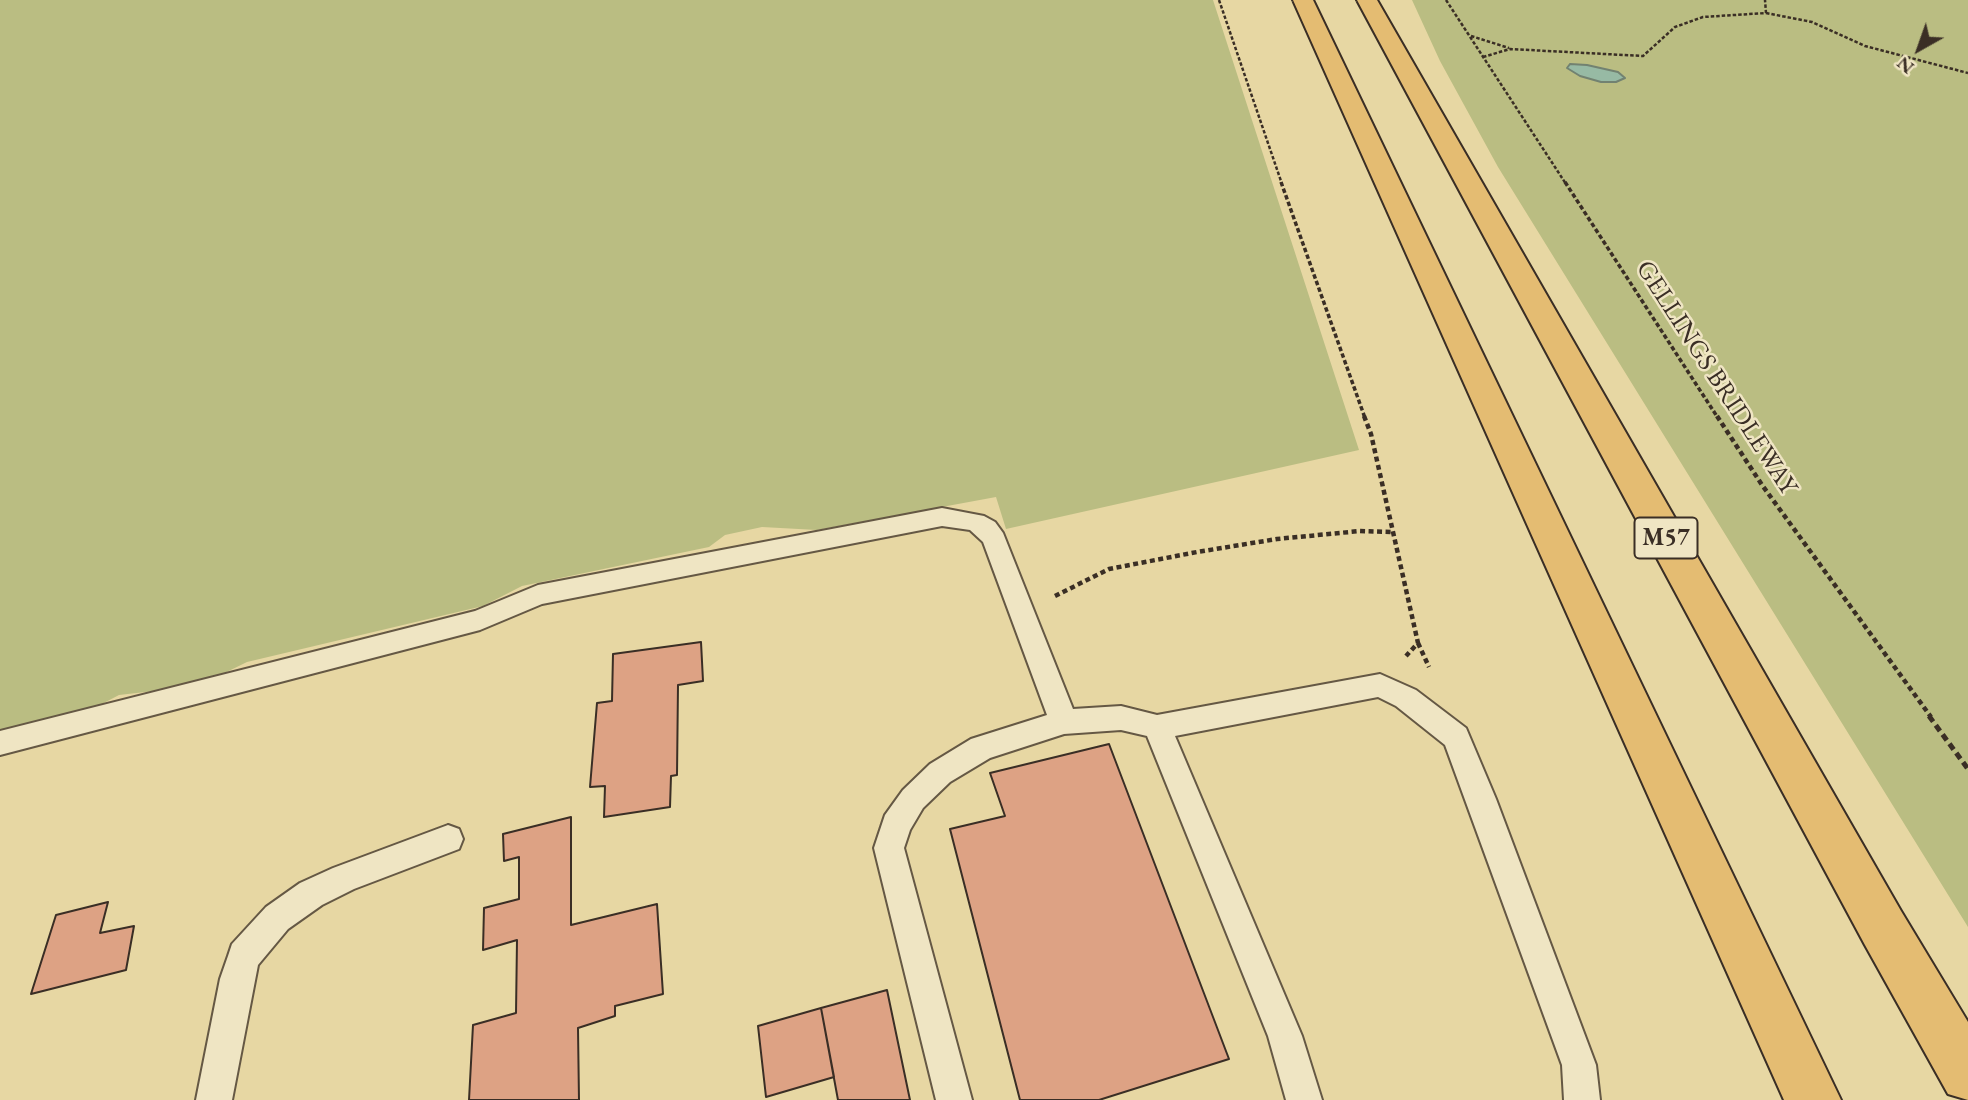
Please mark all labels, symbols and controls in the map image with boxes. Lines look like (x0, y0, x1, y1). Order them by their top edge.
north arrow (1884, 14, 1954, 84)
text: N (1891, 51, 1919, 80)
street label: GELLINGS BRIDLEWAY (1629, 255, 1803, 501)
road number: M57 (1634, 518, 1698, 558)

